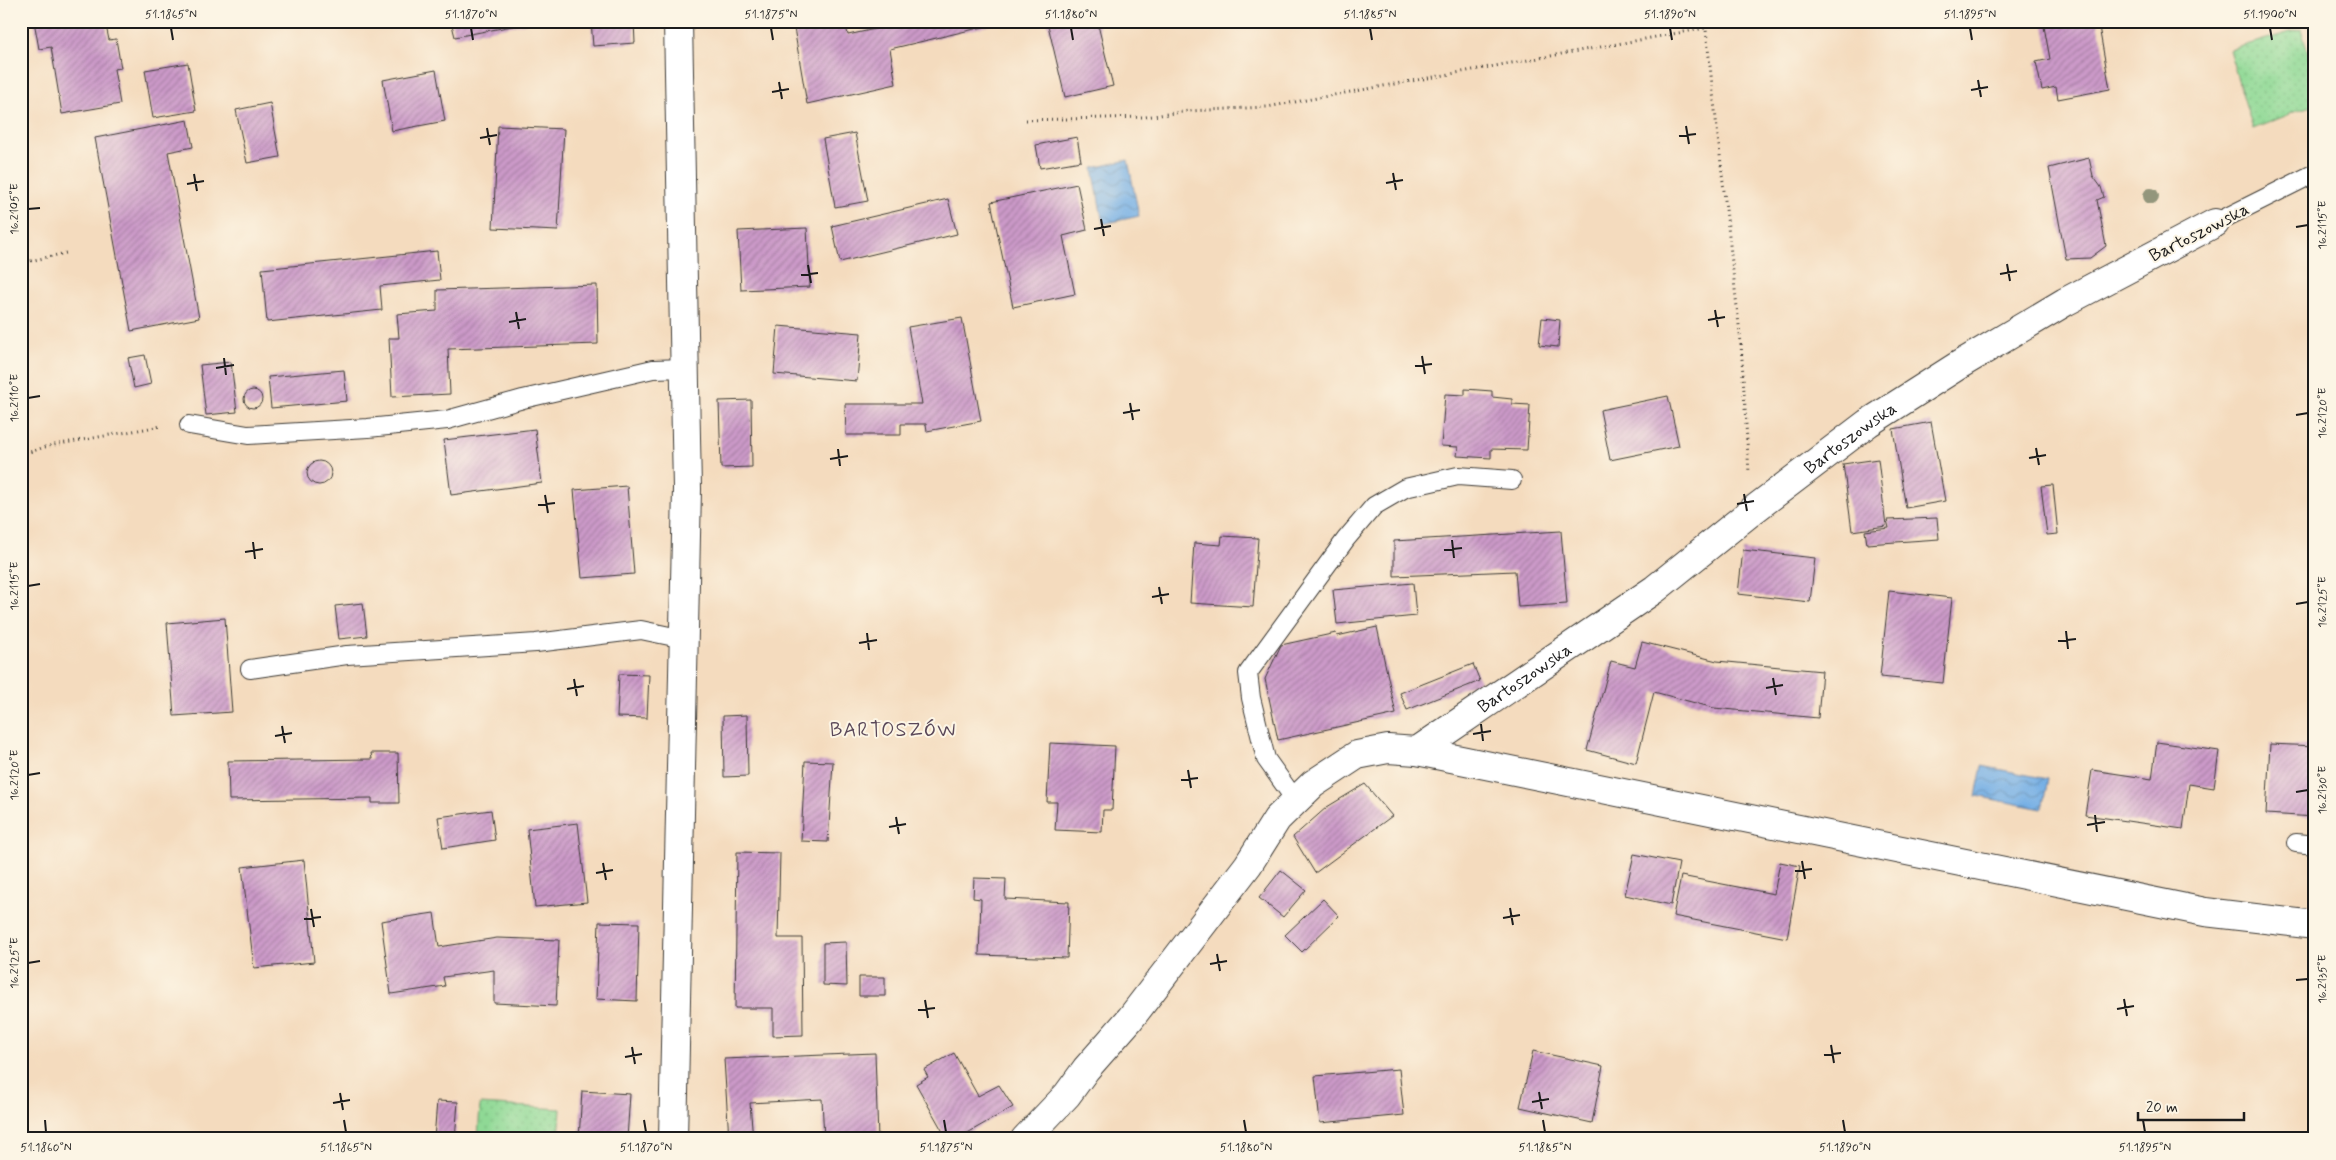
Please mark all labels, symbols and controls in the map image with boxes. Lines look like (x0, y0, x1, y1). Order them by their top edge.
text: 51.1865°N (145, 7, 197, 23)
text: 51.1870°N (445, 7, 497, 23)
text: 51.1875°N (744, 7, 798, 23)
text: 51.1880°N (1045, 7, 1097, 23)
text: 51.1885°N (1344, 7, 1396, 23)
text: 51.1890°N (1644, 7, 1696, 23)
text: 51.1895°N (1944, 7, 1996, 23)
text: 51.1900°N (2243, 7, 2297, 23)
text: 16.2105°E (7, 183, 23, 235)
street label: Bartoszowska (2145, 197, 2254, 268)
text: 16.2115°E (2315, 201, 2331, 249)
text: 16.2110°E (7, 374, 23, 422)
text: 16.2120°E (2315, 388, 2331, 438)
street label: Bartoszowska (1800, 397, 1902, 480)
text: 16.2115°E (7, 562, 23, 610)
text: 16.2125°E (2315, 576, 2331, 628)
street label: Bartoszowska (1473, 638, 1577, 719)
district label: BARTOSZÓW (830, 717, 956, 744)
text: 16.2120°E (7, 750, 23, 800)
text: 16.2130°E (2315, 766, 2331, 814)
text: 16.2125°E (7, 937, 23, 989)
text: 16.2135°E (2315, 954, 2331, 1004)
scale bar (2138, 1090, 2245, 1122)
text: 20 m (2146, 1098, 2178, 1118)
text: 51.1860°N (20, 1140, 72, 1156)
text: 51.1865°N (320, 1140, 372, 1156)
text: 51.1870°N (620, 1140, 672, 1156)
text: 51.1875°N (919, 1140, 973, 1156)
text: 51.1880°N (1220, 1140, 1272, 1156)
text: 51.1885°N (1519, 1140, 1571, 1156)
text: 51.1890°N (1819, 1140, 1871, 1156)
text: 51.1895°N (2119, 1140, 2171, 1156)

